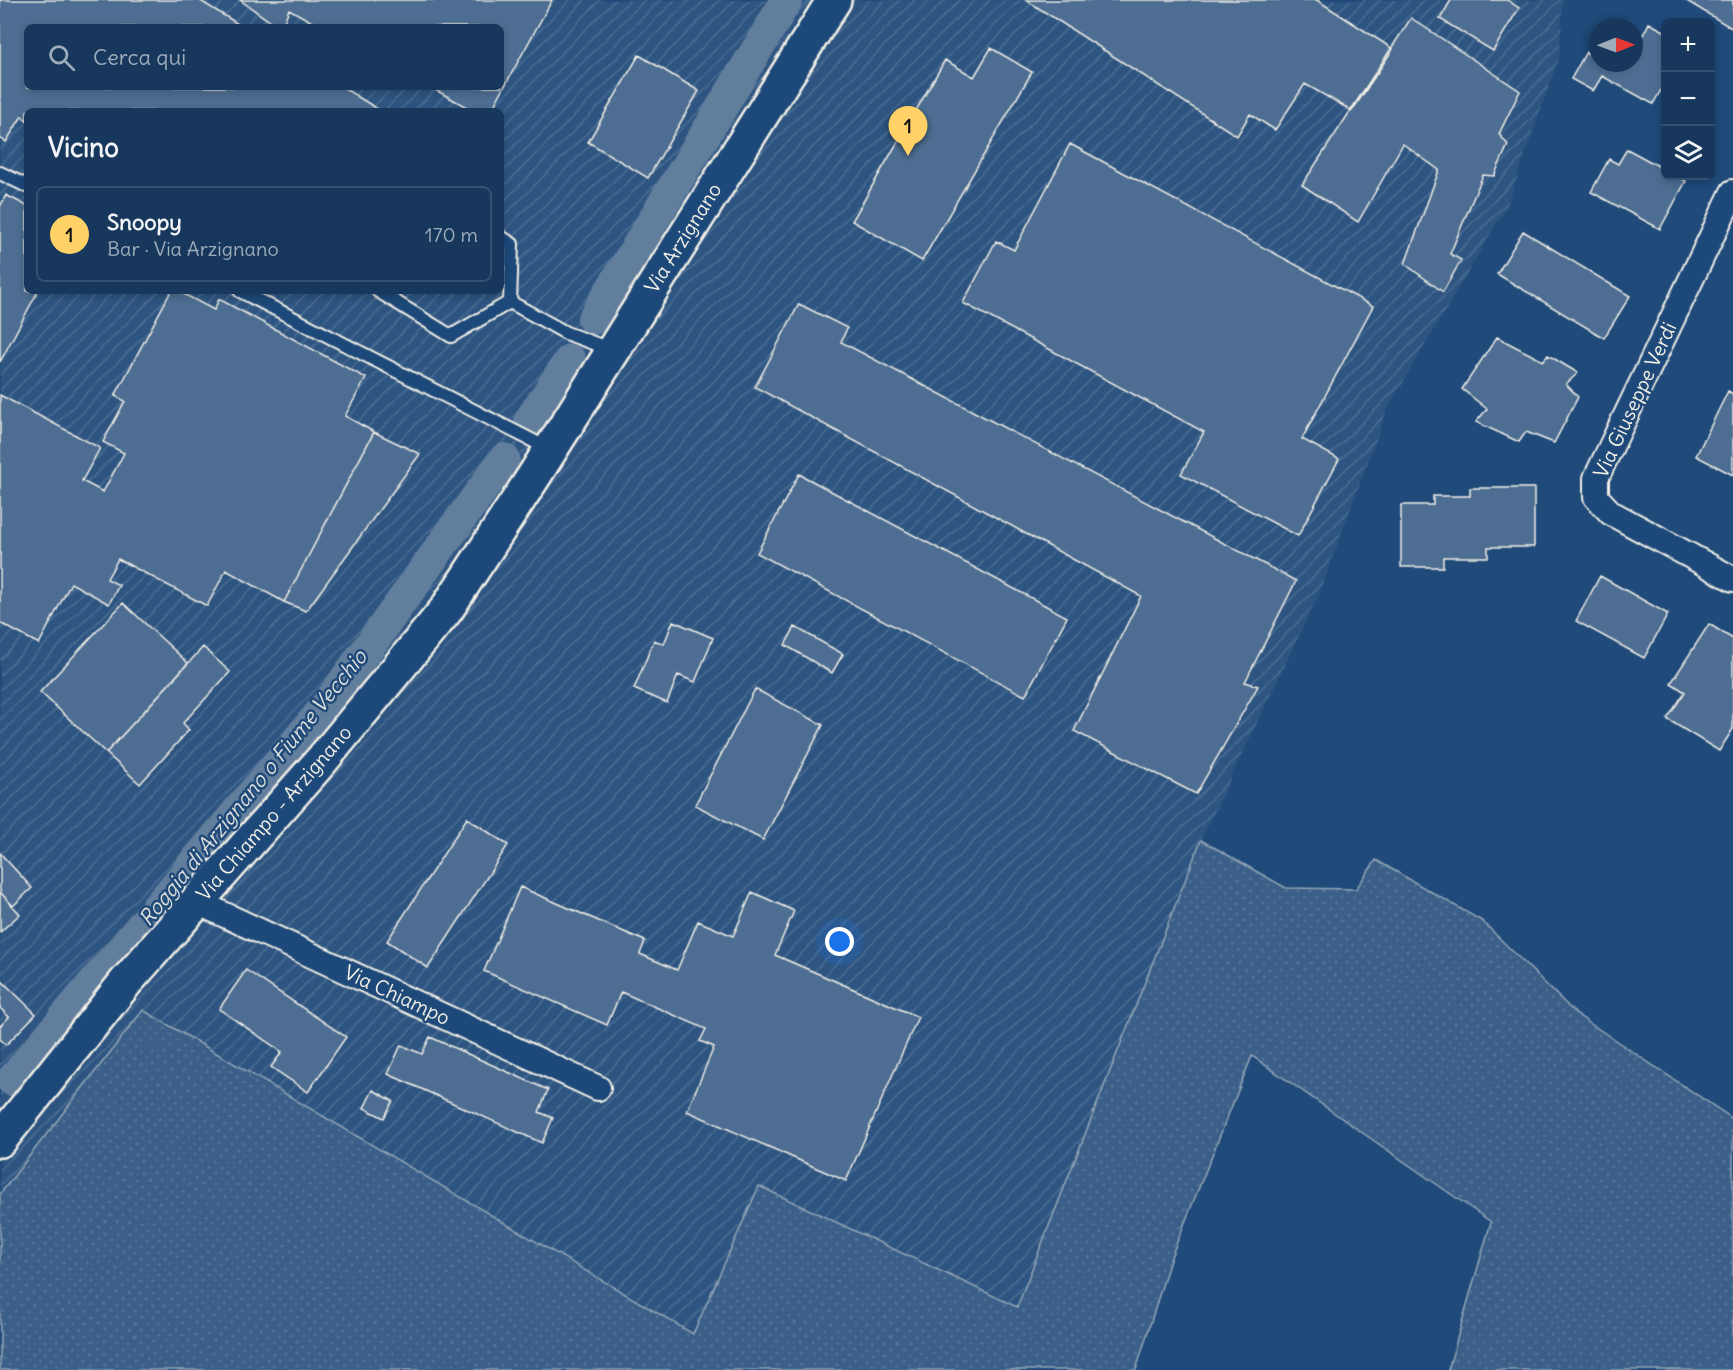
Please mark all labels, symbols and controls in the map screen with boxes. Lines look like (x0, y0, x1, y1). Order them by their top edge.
north arrow (1589, 18, 1643, 72)
map controls (1661, 18, 1715, 180)
button: + (1661, 18, 1715, 72)
search box (24, 24, 504, 90)
icon: search (45, 41, 78, 74)
text: Cerca qui (93, 43, 186, 71)
button: − (1661, 72, 1715, 126)
pin: 1 (888, 106, 928, 156)
button: layers (1661, 126, 1715, 180)
text: Vicino (48, 131, 119, 164)
street label: Via Arzignano (639, 178, 726, 297)
text: Snoopy (107, 208, 182, 236)
text: 1 (66, 222, 73, 247)
text: 170 m (425, 222, 478, 247)
text: Bar · Via Arzignano (107, 236, 279, 261)
street label: Via Giuseppe Verdi (1588, 318, 1682, 482)
water label: Roggia di Arzignano o Fiume Vecchio (133, 643, 373, 931)
street label: Via Chiampo - Arzignano (191, 720, 357, 905)
your location (825, 927, 854, 956)
street label: Via Chiampo (340, 959, 454, 1030)

